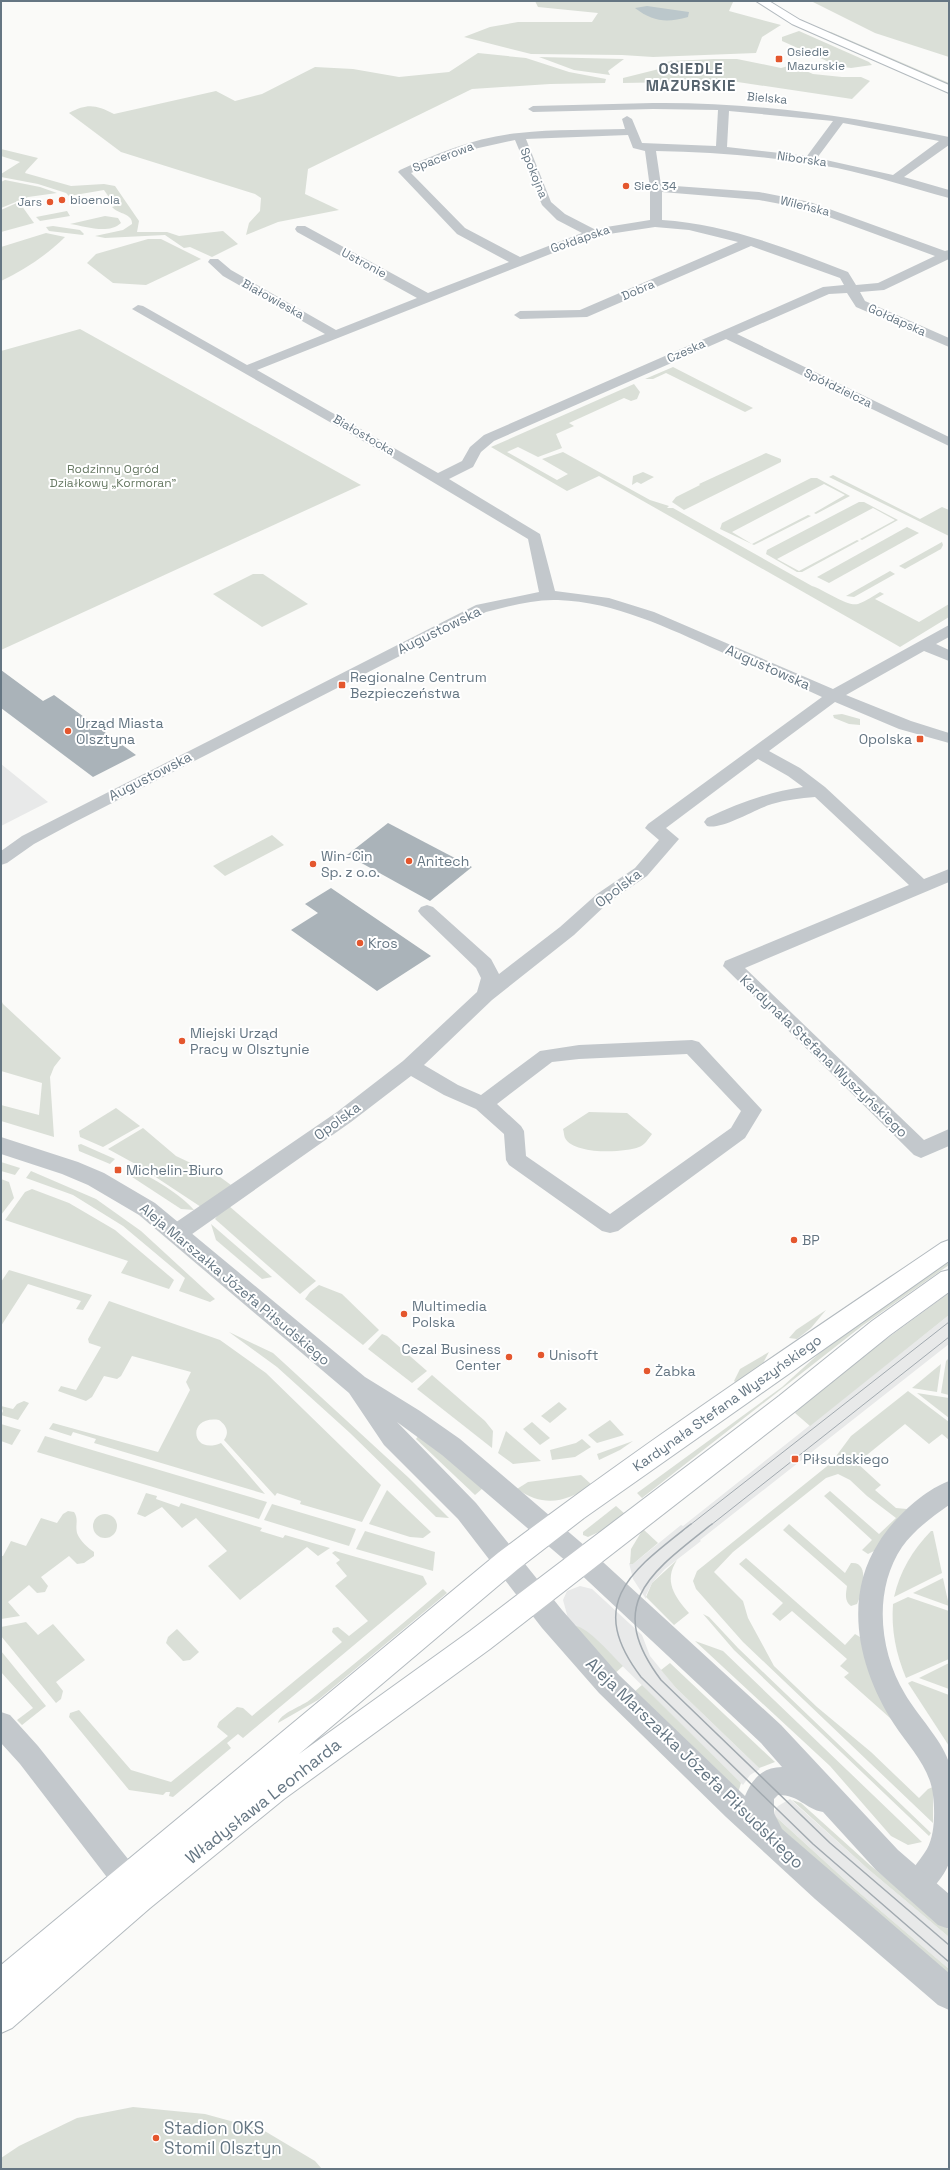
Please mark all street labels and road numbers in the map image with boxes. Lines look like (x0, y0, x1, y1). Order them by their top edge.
street label: Bielska (746, 88, 788, 108)
street label: Spacerowa (410, 138, 476, 176)
street label: Spokojna (517, 145, 551, 201)
street label: Niborska (776, 148, 828, 170)
street label: Wileńska (779, 192, 831, 220)
street label: Gołdapska (548, 221, 612, 257)
street label: Ustronie (339, 244, 389, 282)
street label: Białowieska (239, 275, 307, 323)
street label: Dobra (619, 276, 657, 304)
street label: Gołdapska (866, 300, 929, 340)
street label: Czeska (664, 335, 708, 367)
street label: Spółdzielcza (801, 365, 875, 411)
street label: Białostocka (330, 411, 398, 459)
street label: Augustowska (394, 602, 484, 658)
street label: Augustowska (723, 640, 813, 694)
street label: Augustowska (105, 747, 195, 805)
street label: Opolska (591, 865, 645, 911)
street label: Kardynała Stefana Wyszyńskiego (736, 971, 912, 1141)
street label: Opolska (310, 1098, 364, 1144)
street label: Aleja Marszałka Józefa Piłsudskiego (136, 1199, 334, 1369)
street label: Kardynała Stefana Wyszyńskiego (629, 1331, 825, 1475)
street label: Aleja Marszałka Józefa Piłsudskiego (581, 1653, 809, 1873)
street label: Władysława Leonharda (181, 1733, 345, 1869)

